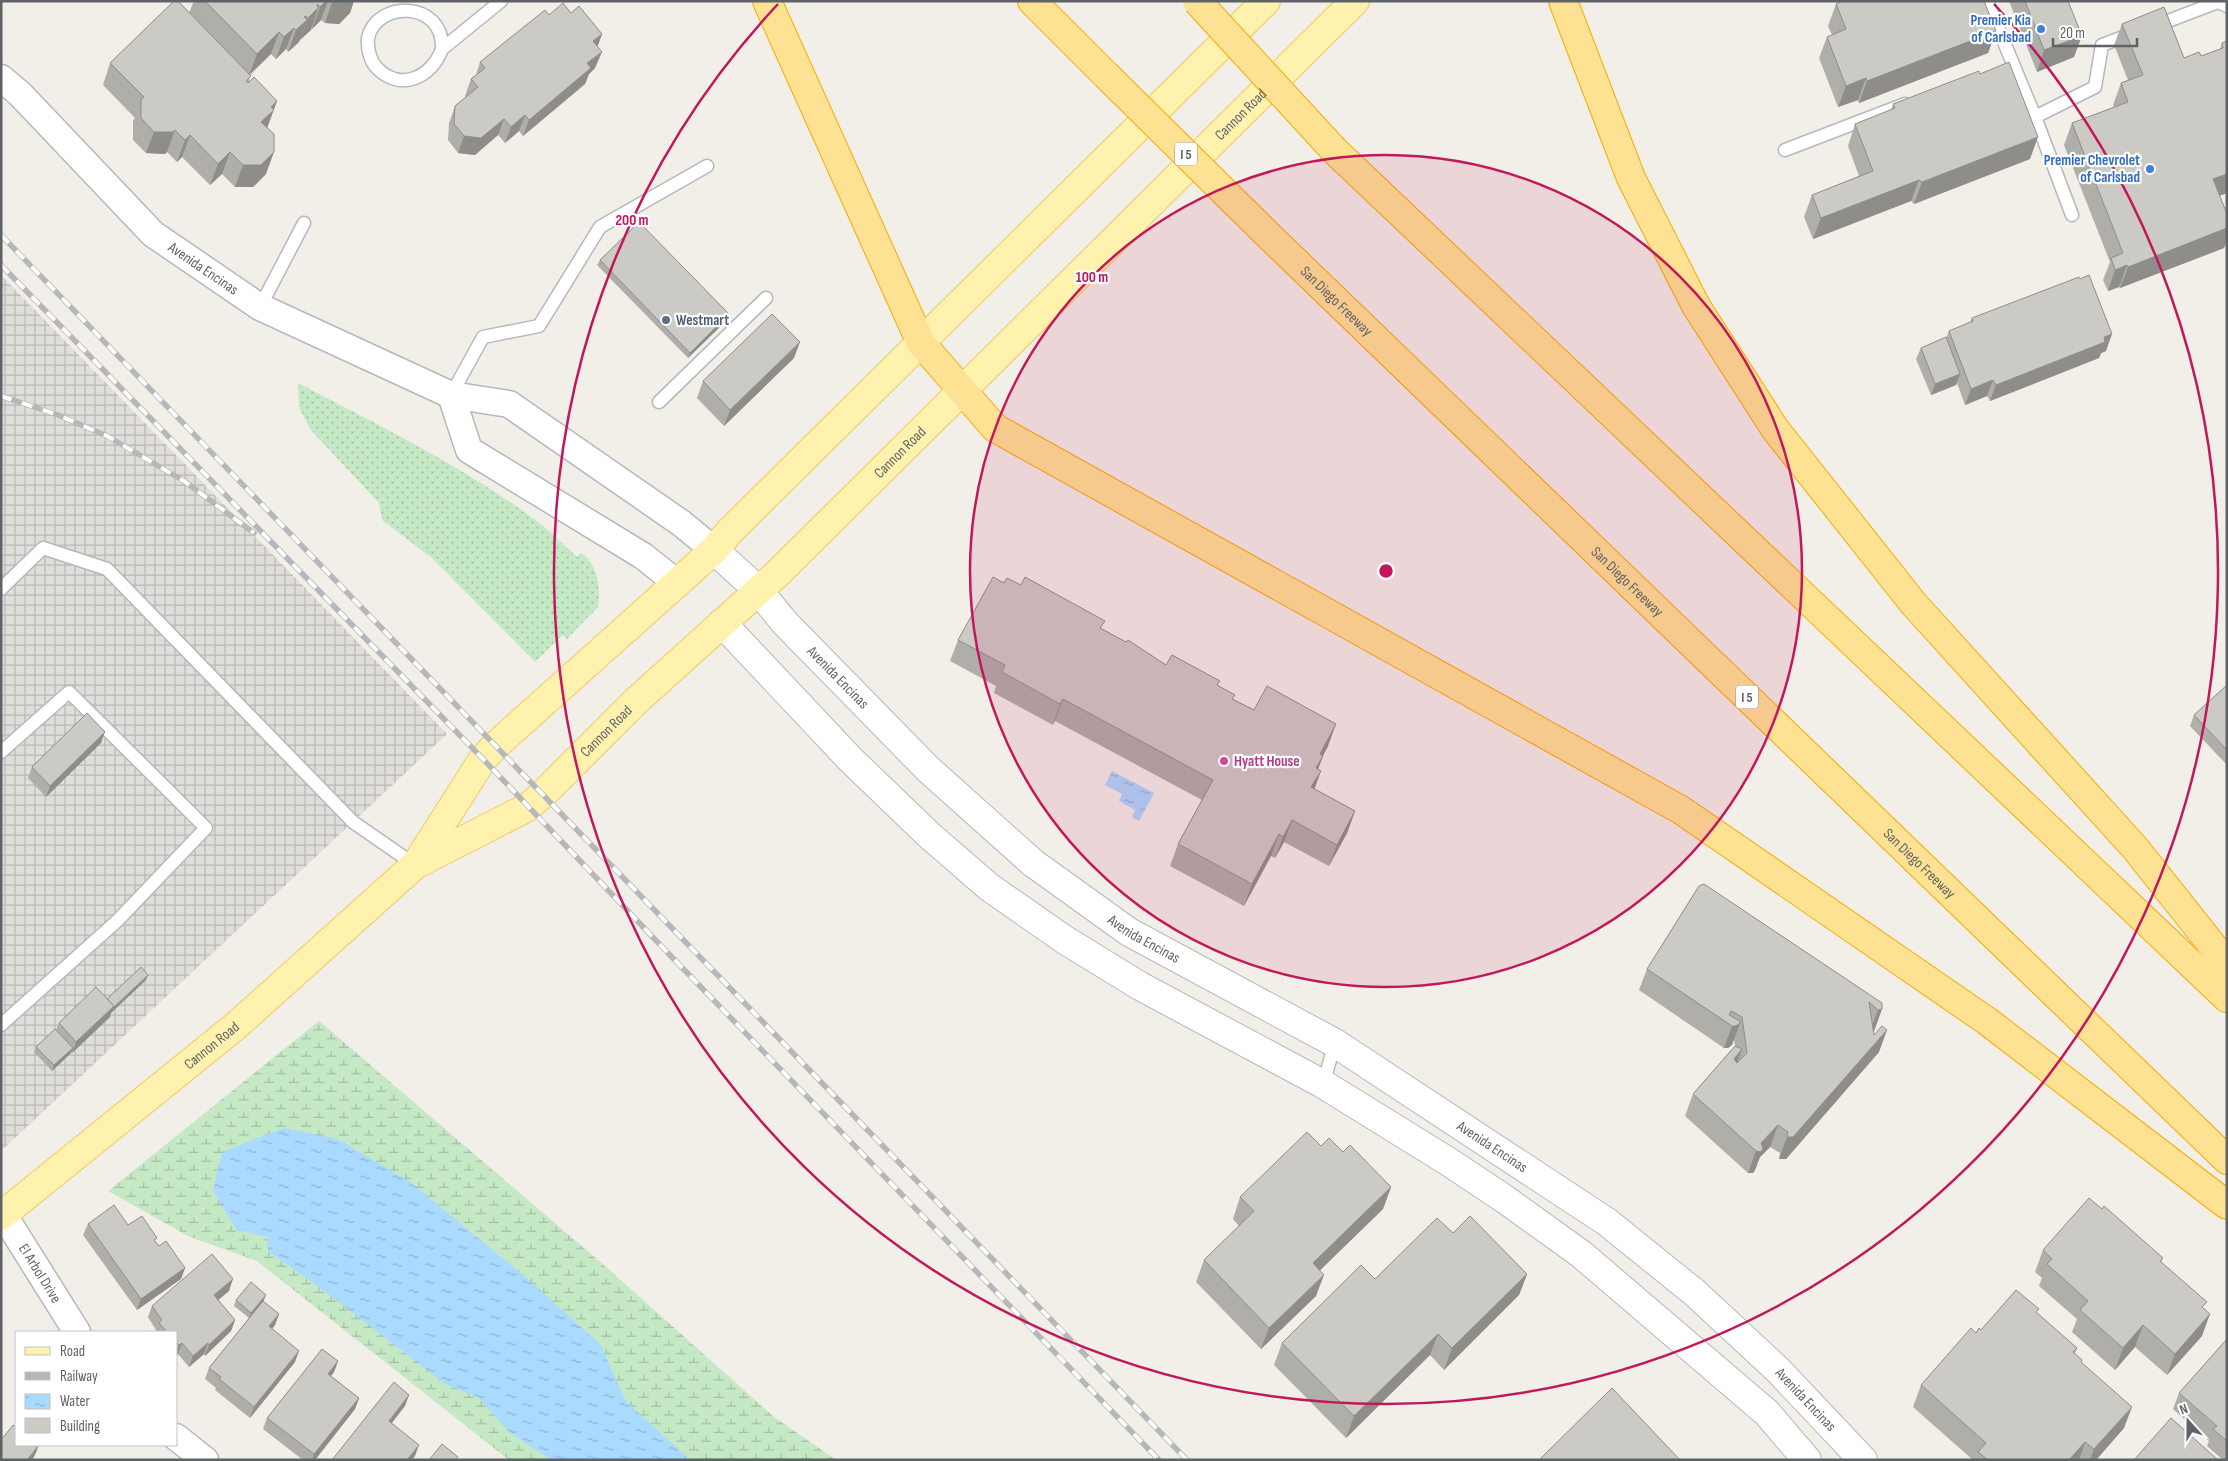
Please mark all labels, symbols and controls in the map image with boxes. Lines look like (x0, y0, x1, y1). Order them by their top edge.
place label: Premier Kia of Carlsbad (1970, 11, 2031, 47)
scale bar (2053, 15, 2137, 47)
marker: Premier Kia of Carlsbad (2035, 23, 2047, 35)
text: 20 m (2060, 24, 2085, 43)
street label: Cannon Road (1211, 84, 1271, 144)
road number: I 5 (1175, 142, 1197, 166)
place label: Premier Chevrolet of Carlsbad (2044, 151, 2140, 187)
marker: Premier Chevrolet of Carlsbad (2144, 163, 2156, 175)
text: 200 m (615, 211, 649, 230)
street label: Avenida Encinas (164, 237, 242, 299)
street label: San Diego Freeway (1296, 262, 1377, 340)
text: 100 m (1076, 268, 1108, 287)
place label: Westmart (676, 311, 729, 330)
marker: Westmart (660, 314, 672, 326)
street label: Cannon Road (870, 422, 930, 482)
street label: San Diego Freeway (1587, 542, 1668, 621)
centre of rings (1377, 562, 1395, 580)
street label: Avenida Encinas (802, 641, 873, 713)
road number: I 5 (1736, 686, 1758, 709)
street label: Cannon Road (576, 701, 636, 761)
place label: Hyatt House (1234, 752, 1300, 771)
marker: Hyatt House (1218, 755, 1230, 767)
street label: San Diego Freeway (1879, 824, 1960, 903)
street label: Avenida Encinas (1103, 910, 1183, 967)
street label: Cannon Road (180, 1017, 243, 1073)
street label: Avenida Encinas (1453, 1116, 1531, 1177)
street label: El Arbol Drive (15, 1240, 66, 1306)
legend (15, 1331, 178, 1446)
text: Road (60, 1342, 85, 1361)
street label: Avenida Encinas (1771, 1363, 1840, 1435)
text: Railway (60, 1367, 98, 1386)
text: Water (60, 1392, 91, 1411)
north arrow (2163, 1396, 2213, 1446)
text: N (2177, 1400, 2190, 1419)
text: Building (60, 1417, 100, 1436)

